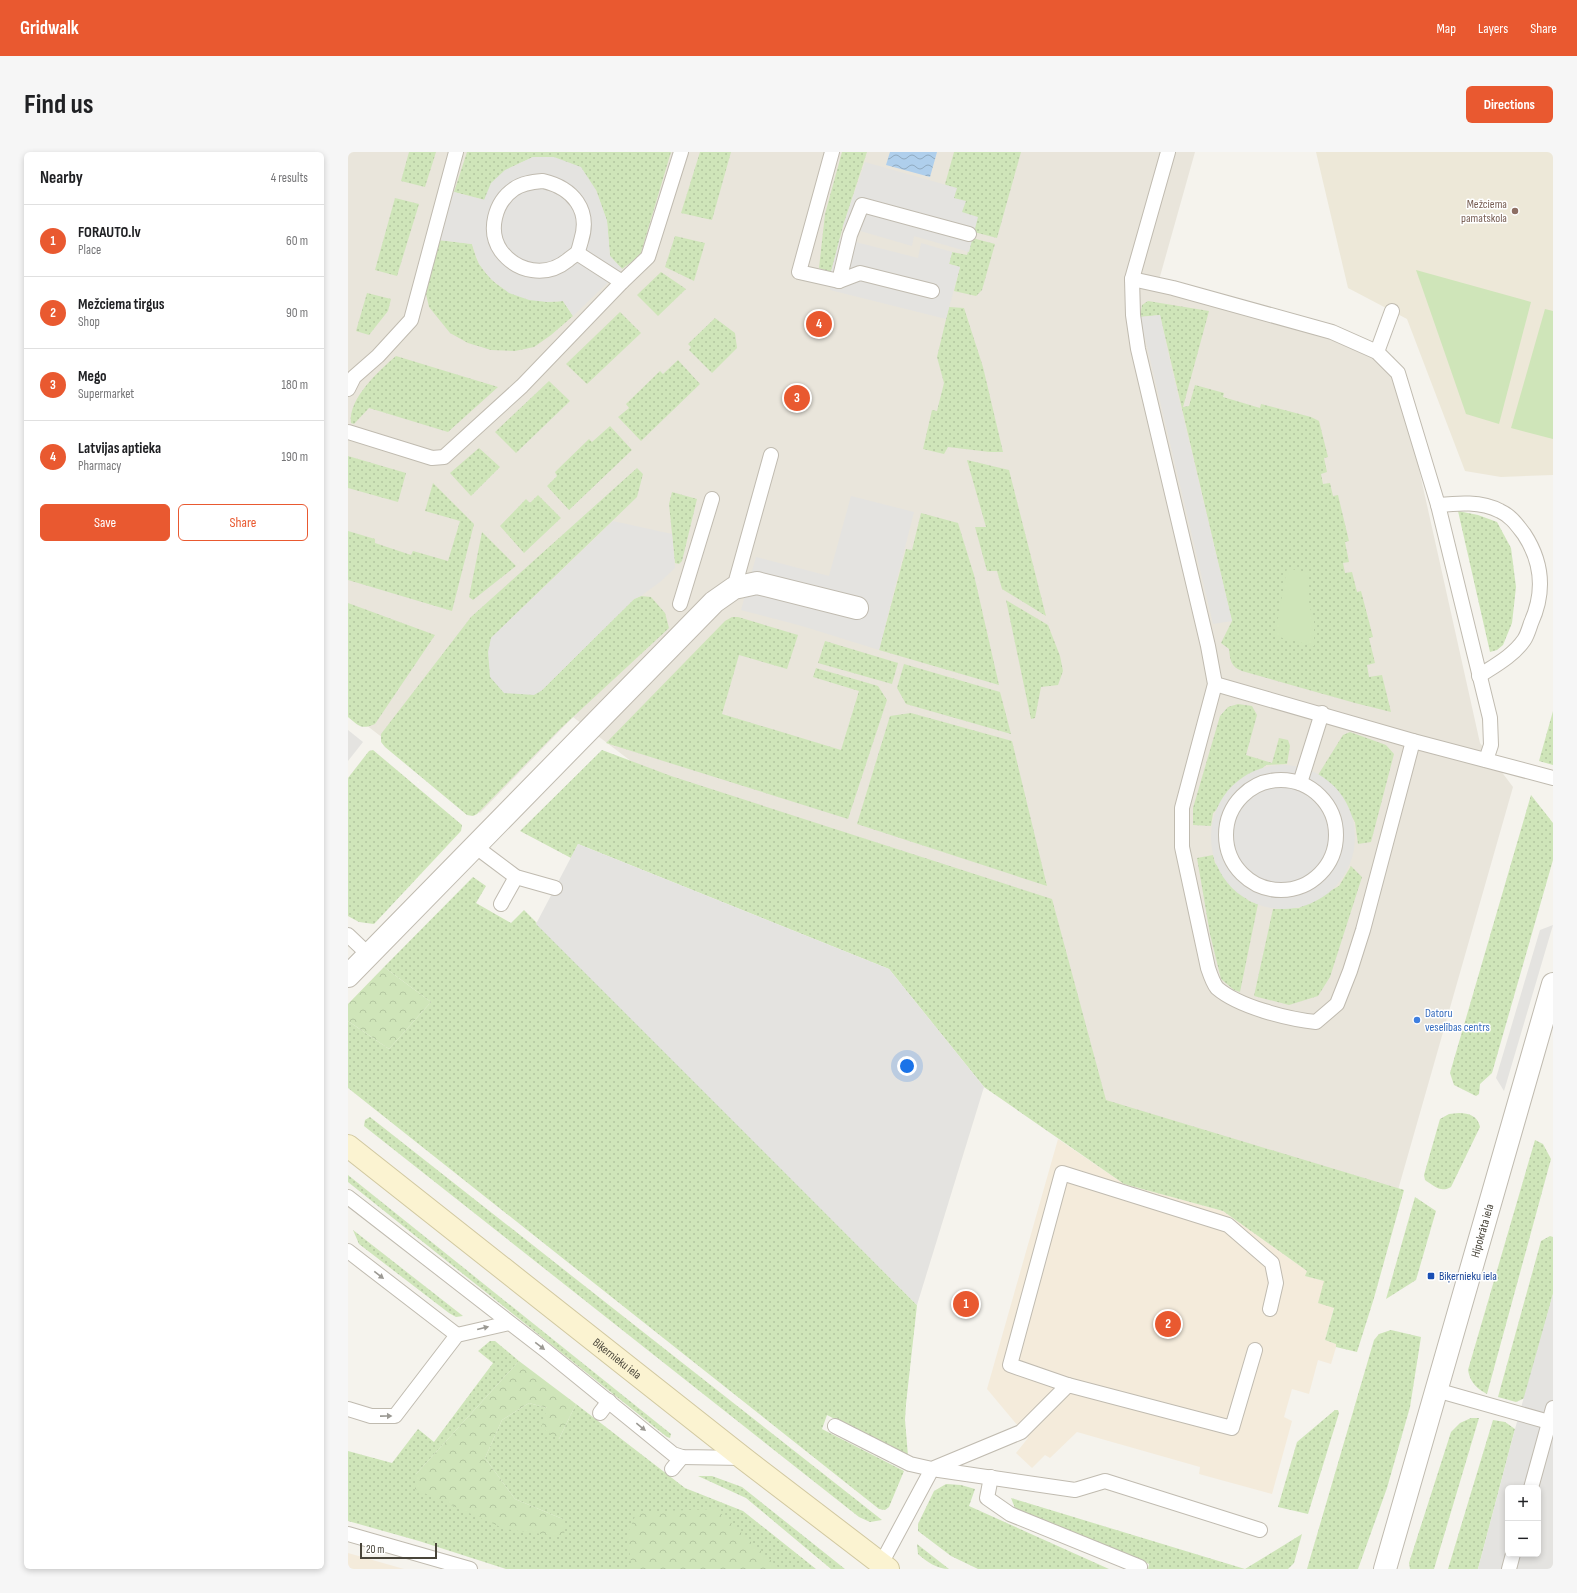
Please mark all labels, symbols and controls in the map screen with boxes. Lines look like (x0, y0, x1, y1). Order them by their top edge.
text: Gridwalk (20, 17, 79, 40)
text: Map (1436, 20, 1456, 37)
text: Layers (1478, 20, 1508, 37)
text: Share (1530, 20, 1557, 37)
button: Directions (1466, 86, 1553, 123)
text: Find us (24, 88, 93, 121)
text: Nearby (40, 168, 83, 188)
text: 4 results (271, 170, 308, 186)
place label: Mežciema pamatskola (1461, 197, 1507, 226)
marker: Mežciema pamatskola (1510, 206, 1520, 216)
text: FORAUTO.lv (78, 223, 141, 242)
text: 1 (50, 233, 56, 249)
text: 60 m (286, 233, 308, 249)
text: Place (78, 242, 101, 258)
text: Mežciema tirgus (78, 295, 165, 314)
text: 2 (50, 305, 56, 321)
text: 90 m (286, 305, 308, 321)
pin: 4 (806, 309, 832, 339)
text: Shop (78, 314, 100, 330)
text: Mego (78, 367, 107, 386)
text: 3 (50, 377, 56, 393)
text: 180 m (282, 377, 308, 393)
pin: 3 (784, 383, 810, 413)
text: Supermarket (78, 386, 134, 402)
text: Latvijas aptieka (78, 439, 161, 458)
text: 4 (50, 449, 56, 465)
text: 190 m (281, 449, 308, 465)
text: Pharmacy (78, 458, 121, 474)
button: Save (40, 504, 170, 541)
button: Share (178, 504, 308, 541)
place label: Datoru veselības centrs (1425, 1006, 1490, 1035)
marker: Datoru veselības centrs (1412, 1015, 1422, 1025)
your location (897, 1056, 917, 1076)
street label: Hipokrāta iela (1467, 1202, 1497, 1259)
place label: Biķernieku iela (1439, 1269, 1497, 1284)
one-way arrow (373, 1270, 384, 1279)
marker: Biķernieku iela (1426, 1271, 1436, 1281)
pin: 1 (953, 1289, 979, 1319)
pin: 2 (1155, 1309, 1181, 1339)
one-way arrow (477, 1325, 489, 1331)
street label: Biķernieku iela (590, 1335, 645, 1383)
one-way arrow (534, 1342, 545, 1350)
one-way arrow (380, 1413, 393, 1419)
one-way arrow (636, 1423, 646, 1432)
map controls (1505, 1485, 1541, 1557)
button: + (1505, 1485, 1541, 1521)
button: − (1505, 1521, 1541, 1557)
scale bar (360, 1541, 437, 1560)
text: 20 m (366, 1543, 384, 1556)

